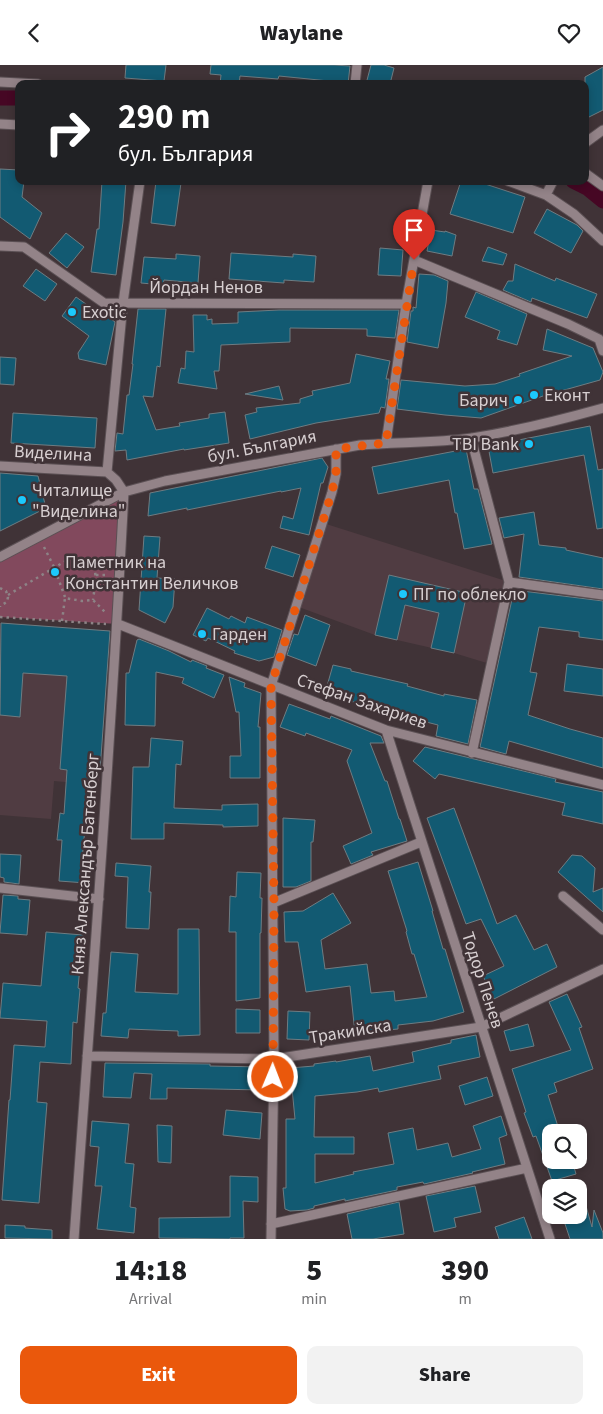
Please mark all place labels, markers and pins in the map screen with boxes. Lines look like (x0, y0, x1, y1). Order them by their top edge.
pin (393, 209, 435, 260)
place label: Exotic (82, 300, 127, 325)
marker: Exotic (66, 306, 78, 318)
place label: Еконт (544, 383, 590, 408)
place label: Барич (459, 388, 508, 413)
marker: Еконт (528, 389, 540, 401)
marker: Барич (512, 394, 524, 406)
place label: TBI Bank (452, 432, 519, 457)
marker: TBI Bank (523, 438, 535, 450)
place label: Читалище "Виделина" (32, 478, 126, 524)
marker: Читалище "Виделина" (16, 494, 28, 506)
place label: Паметник на Константин Величков (65, 550, 238, 596)
marker: Паметник на Константин Величков (49, 566, 61, 578)
place label: ПГ по облекло (413, 582, 527, 607)
marker: ПГ по облекло (397, 588, 409, 600)
place label: Гарден (212, 622, 267, 647)
marker: Гарден (196, 628, 208, 640)

